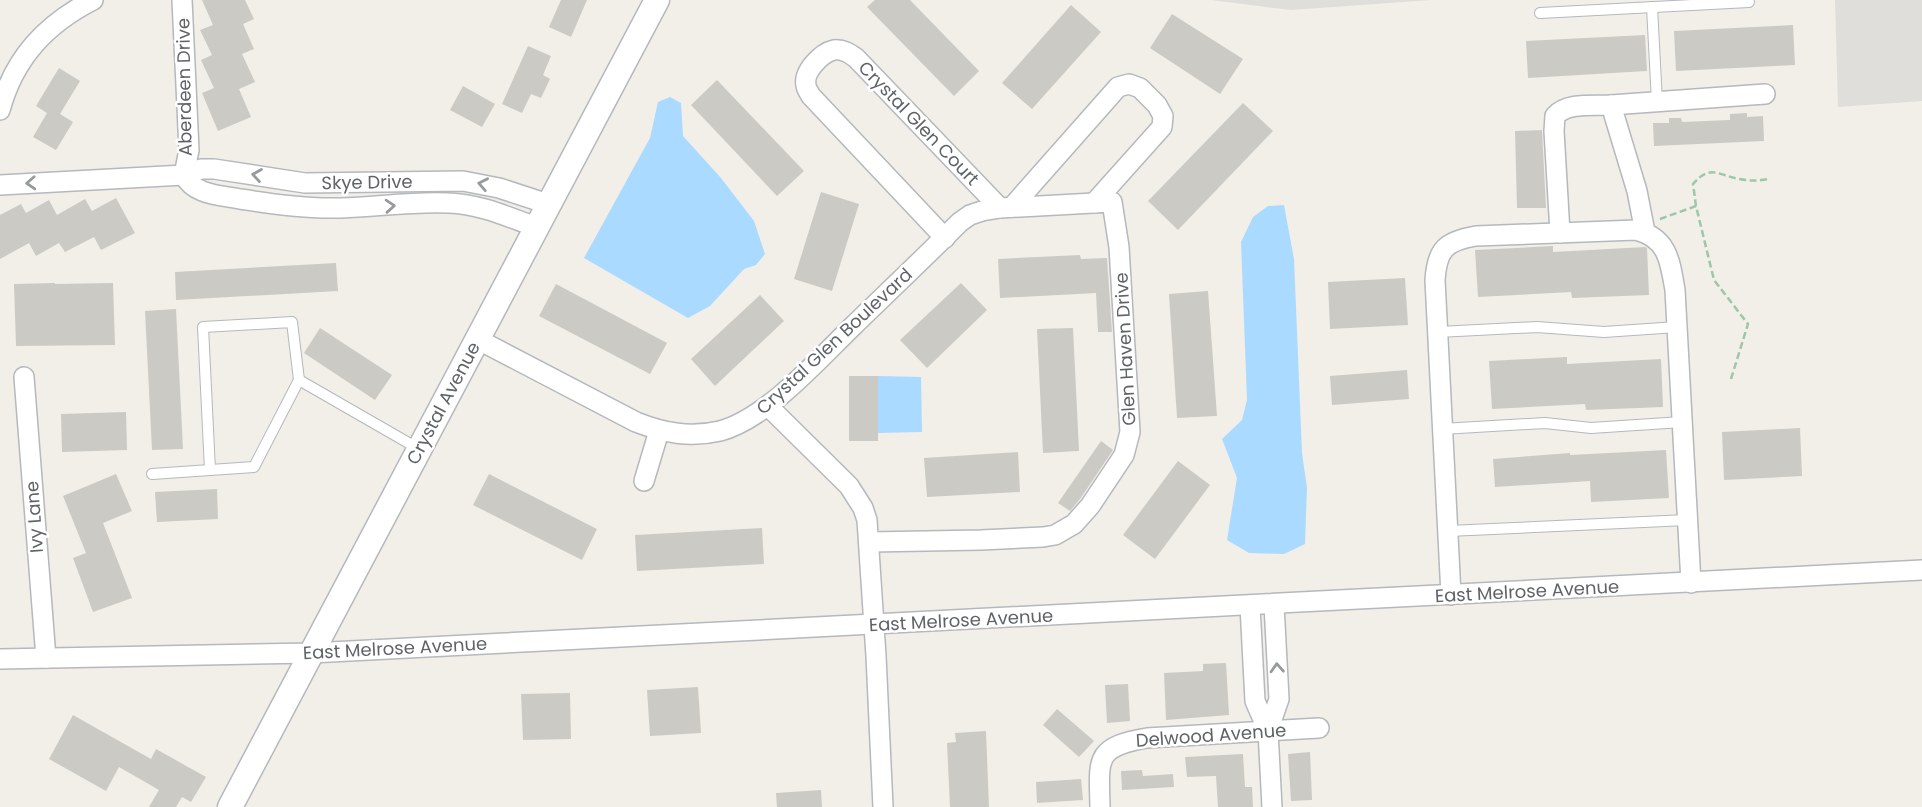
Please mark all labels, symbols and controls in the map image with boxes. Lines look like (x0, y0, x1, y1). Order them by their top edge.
street label: Aberdeen Drive (170, 18, 198, 156)
street label: Crystal Glen Court (853, 55, 985, 191)
one-way arrow (251, 168, 263, 183)
street label: Skye Drive (321, 169, 413, 195)
one-way arrow (26, 176, 37, 191)
one-way arrow (477, 178, 489, 193)
one-way arrow (385, 199, 396, 214)
street label: Crystal Glen Boulevard (751, 262, 917, 420)
street label: Glen Haven Drive (1109, 272, 1141, 426)
street label: Crystal Avenue (400, 337, 486, 469)
street label: Ivy Lane (19, 480, 49, 554)
street label: East Melrose Avenue (1434, 574, 1620, 608)
street label: East Melrose Avenue (868, 603, 1054, 637)
street label: East Melrose Avenue (302, 631, 488, 665)
one-way arrow (1270, 663, 1285, 674)
street label: Delwood Avenue (1135, 717, 1287, 753)

